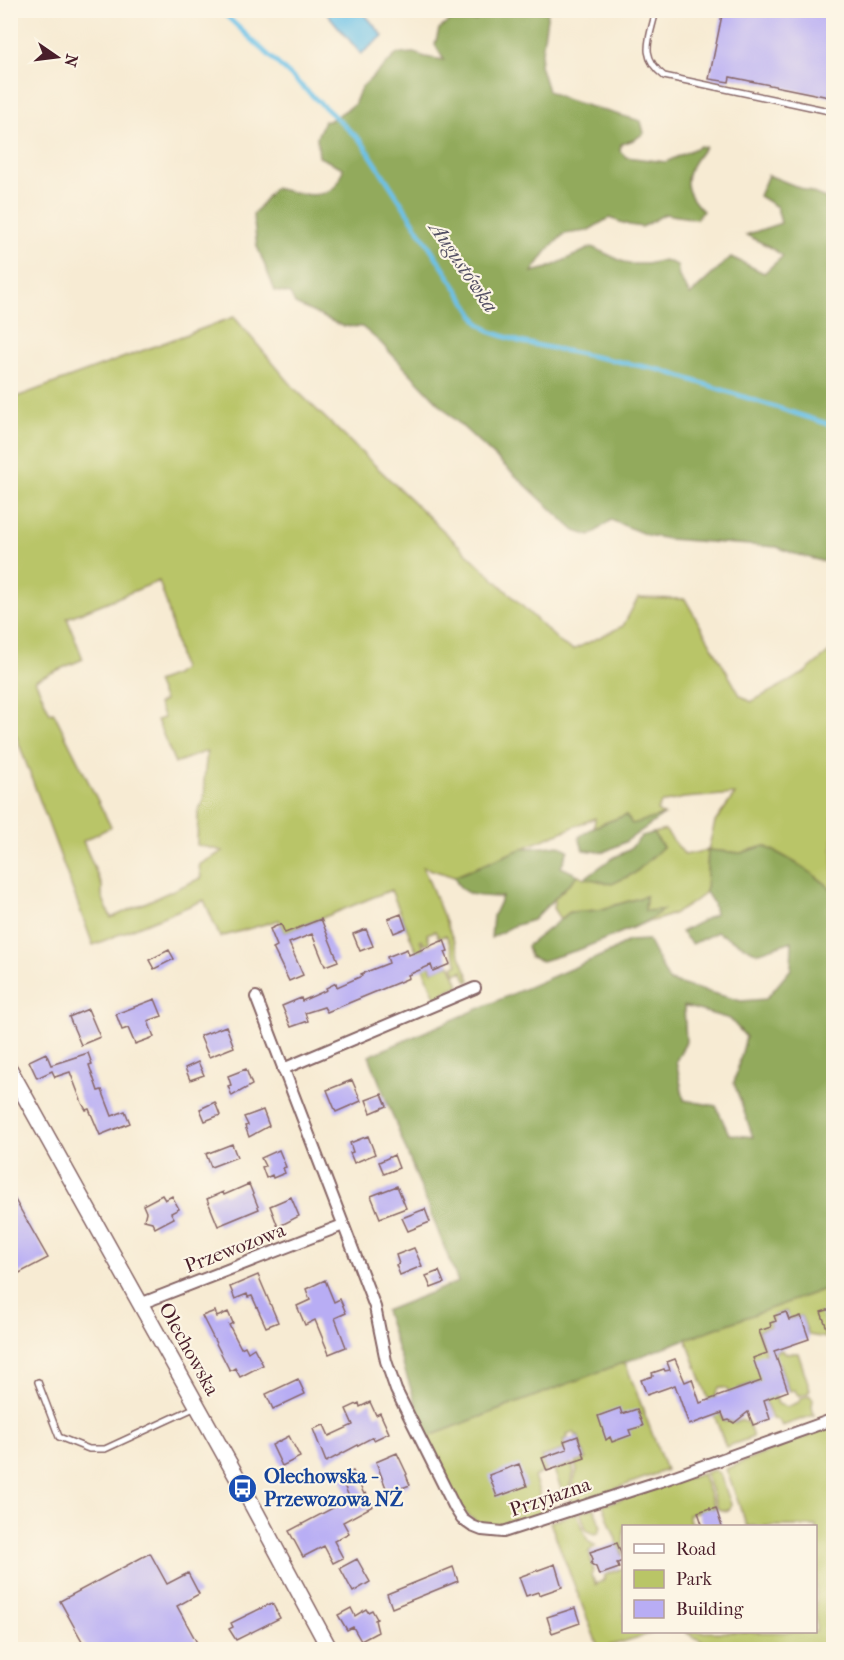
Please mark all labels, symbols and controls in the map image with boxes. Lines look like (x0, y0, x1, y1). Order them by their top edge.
north arrow (27, 27, 87, 87)
text: N (60, 52, 82, 70)
water label: Augustówka (423, 215, 503, 317)
street label: Przewozowa (181, 1218, 289, 1278)
street label: Olechowska (154, 1299, 224, 1400)
place label: Olechowska - Przewozowa NŻ (264, 1465, 404, 1511)
bus stop icon: Olechowska - Przewozowa NŻ (227, 1472, 259, 1504)
street label: Przyjazna (506, 1472, 594, 1522)
legend (622, 1525, 817, 1633)
text: Road (676, 1539, 716, 1560)
text: Park (676, 1569, 713, 1590)
text: Building (676, 1599, 744, 1620)

